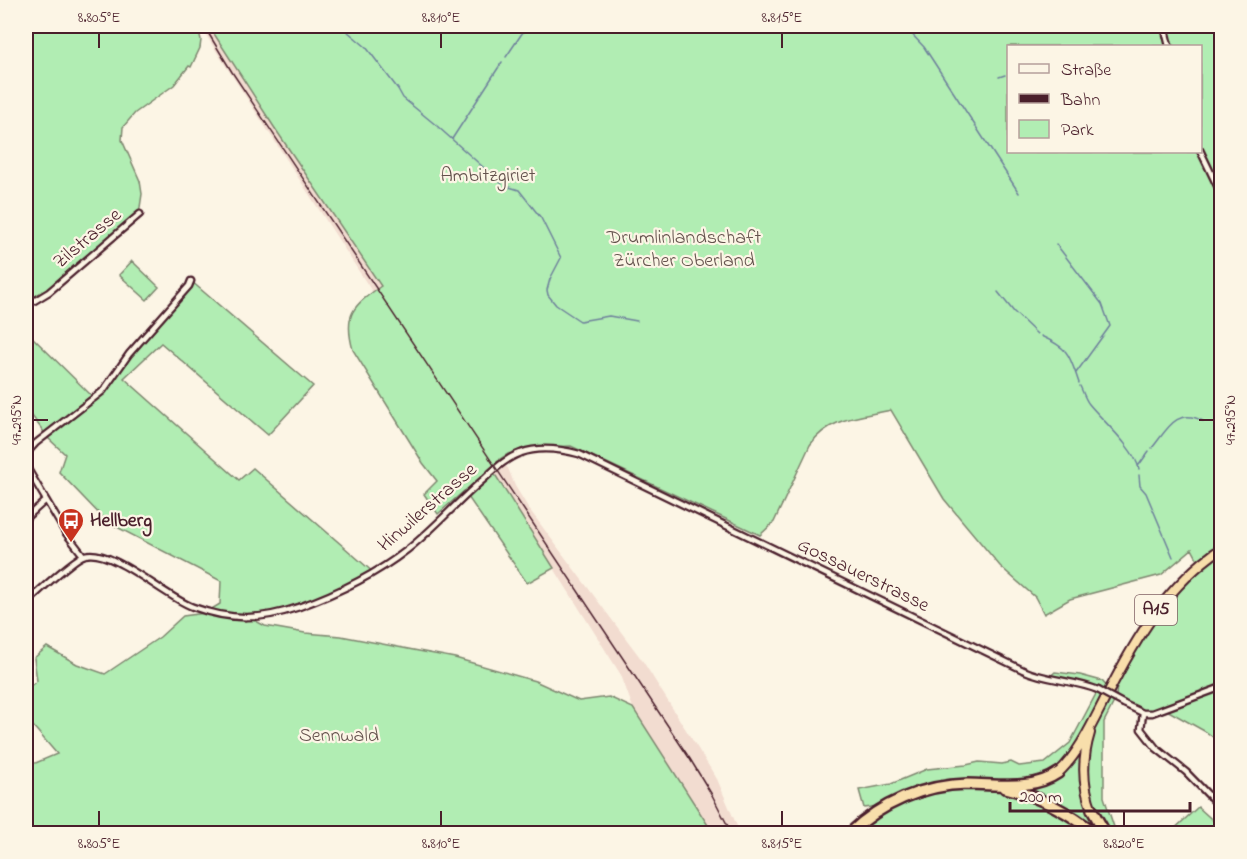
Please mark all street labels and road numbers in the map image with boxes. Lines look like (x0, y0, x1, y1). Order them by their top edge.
street label: Zilstrasse (47, 202, 129, 276)
street label: Hinwilerstrasse (372, 457, 484, 559)
street label: Gossauerstrasse (792, 531, 934, 621)
road number: A15 (1135, 595, 1177, 625)

